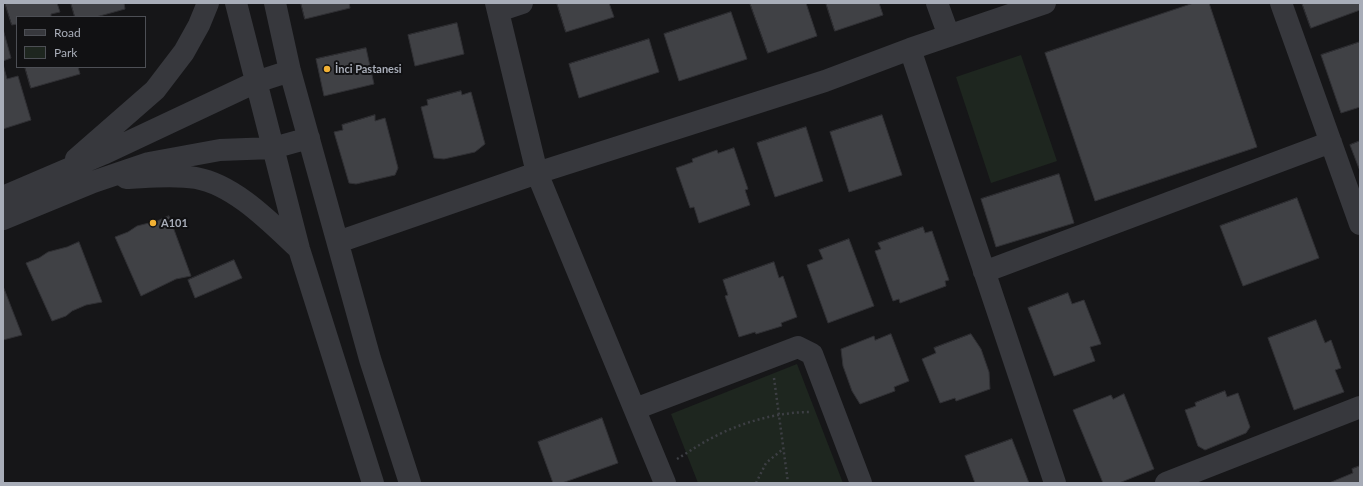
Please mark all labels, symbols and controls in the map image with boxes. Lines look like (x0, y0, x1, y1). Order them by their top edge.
legend (16, 16, 146, 68)
text: Road (54, 25, 81, 40)
text: Park (54, 45, 77, 60)
place label: İnci Pastanesi (335, 62, 402, 76)
marker: İnci Pastanesi (322, 64, 332, 74)
place label: A101 (161, 216, 188, 230)
marker: A101 (148, 218, 158, 228)

